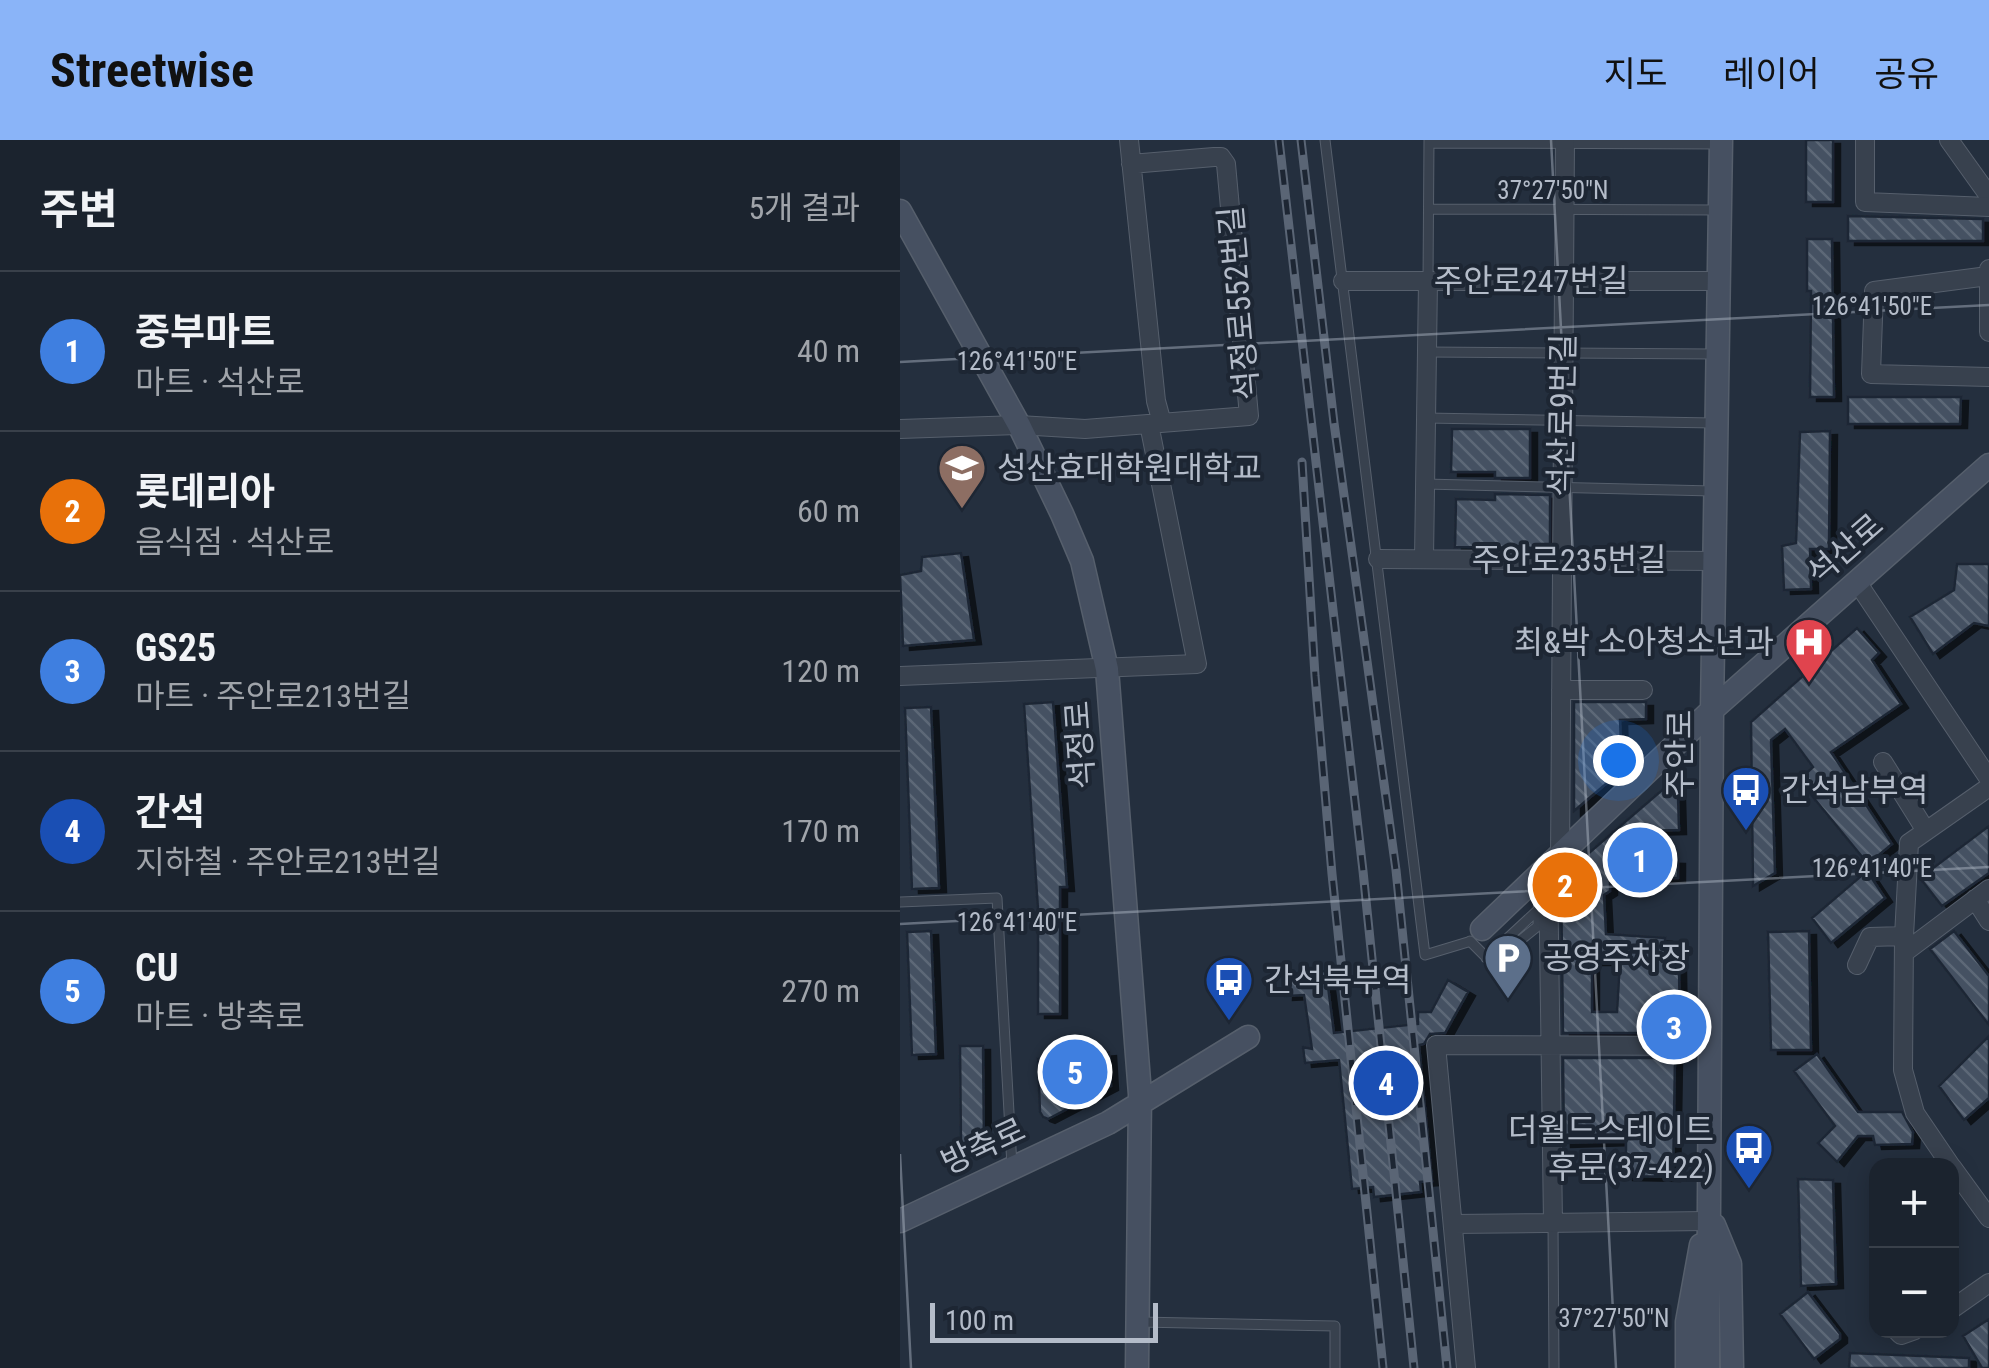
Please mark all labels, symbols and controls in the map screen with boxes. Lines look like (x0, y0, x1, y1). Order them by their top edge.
text: Streetwise (50, 42, 254, 99)
text: 지도 (1604, 54, 1668, 95)
text: 레이어 (1723, 54, 1820, 95)
text: 공유 (1875, 54, 1939, 95)
text: 37°27'50"N (1497, 176, 1609, 205)
text: 주변 (40, 185, 117, 234)
text: 5개 결과 (749, 189, 860, 227)
street label: 석정로552번길 (1212, 204, 1266, 402)
street label: 주안로247번길 (1434, 262, 1628, 300)
text: 126°41'50"E (1812, 292, 1932, 321)
text: 중부마트 (135, 310, 275, 354)
text: 1 (64, 332, 81, 370)
text: 40 m (797, 332, 860, 370)
street label: 석산로9번길 (1542, 333, 1582, 497)
text: 126°41'50"E (957, 347, 1077, 376)
text: 마트 · 석산로 (135, 363, 305, 401)
school or university icon: 성산효대학원대학교 (936, 442, 988, 510)
place label: 성산효대학원대학교 (997, 449, 1262, 487)
text: 롯데리아 (135, 470, 275, 514)
text: 2 (64, 492, 81, 530)
text: 60 m (797, 492, 860, 530)
street label: 석산로 (1799, 506, 1891, 592)
text: 음식점 · 석산로 (135, 523, 334, 561)
street label: 주안로235번길 (1472, 541, 1666, 579)
hospital icon: 최&박 소아청소년과 (1783, 616, 1835, 684)
place label: 최&박 소아청소년과 (1514, 623, 1774, 661)
text: GS25 (135, 626, 216, 670)
text: 3 (64, 652, 81, 690)
text: 120 m (781, 652, 860, 690)
text: 마트 · 주안로213번길 (135, 677, 411, 715)
street label: 석정로 (1058, 700, 1102, 790)
street label: 주안로 (1661, 710, 1699, 798)
your location (1593, 735, 1644, 786)
bus stop icon: 간석남부역 (1720, 764, 1772, 832)
place label: 간석남부역 (1781, 771, 1928, 809)
text: 간석 (135, 790, 205, 834)
text: 4 (64, 812, 81, 850)
text: 170 m (781, 812, 860, 850)
pin: 1 (1608, 822, 1672, 898)
text: 지하철 · 주안로213번길 (135, 843, 440, 881)
pin: 2 (1532, 848, 1598, 922)
text: 126°41'40"E (1812, 854, 1932, 883)
text: 126°41'40"E (957, 908, 1077, 937)
parking icon: 공영주차장 (1482, 932, 1534, 1000)
place label: 공영주차장 (1543, 939, 1690, 977)
text: CU (135, 946, 178, 990)
bus stop icon: 간석북부역 (1203, 954, 1255, 1022)
place label: 간석북부역 (1264, 961, 1411, 999)
text: 5 (64, 972, 81, 1010)
text: 270 m (781, 972, 860, 1010)
pin: 3 (1642, 990, 1706, 1064)
text: 마트 · 방축로 (135, 997, 305, 1035)
pin: 5 (1042, 1034, 1108, 1110)
pin: 4 (1354, 1046, 1418, 1120)
street label: 방축로 (935, 1110, 1031, 1182)
place label: 더월드스테이트 후문(37-422) (1508, 1111, 1714, 1186)
bus stop icon: 더월드스테이트 후문(37-422) (1723, 1122, 1775, 1190)
map controls (1869, 1158, 1959, 1338)
button: + (1869, 1158, 1959, 1248)
button: − (1869, 1248, 1959, 1338)
scale bar (930, 1298, 1158, 1342)
text: 100 m (945, 1304, 1014, 1337)
text: 37°27'50"N (1558, 1304, 1670, 1333)

